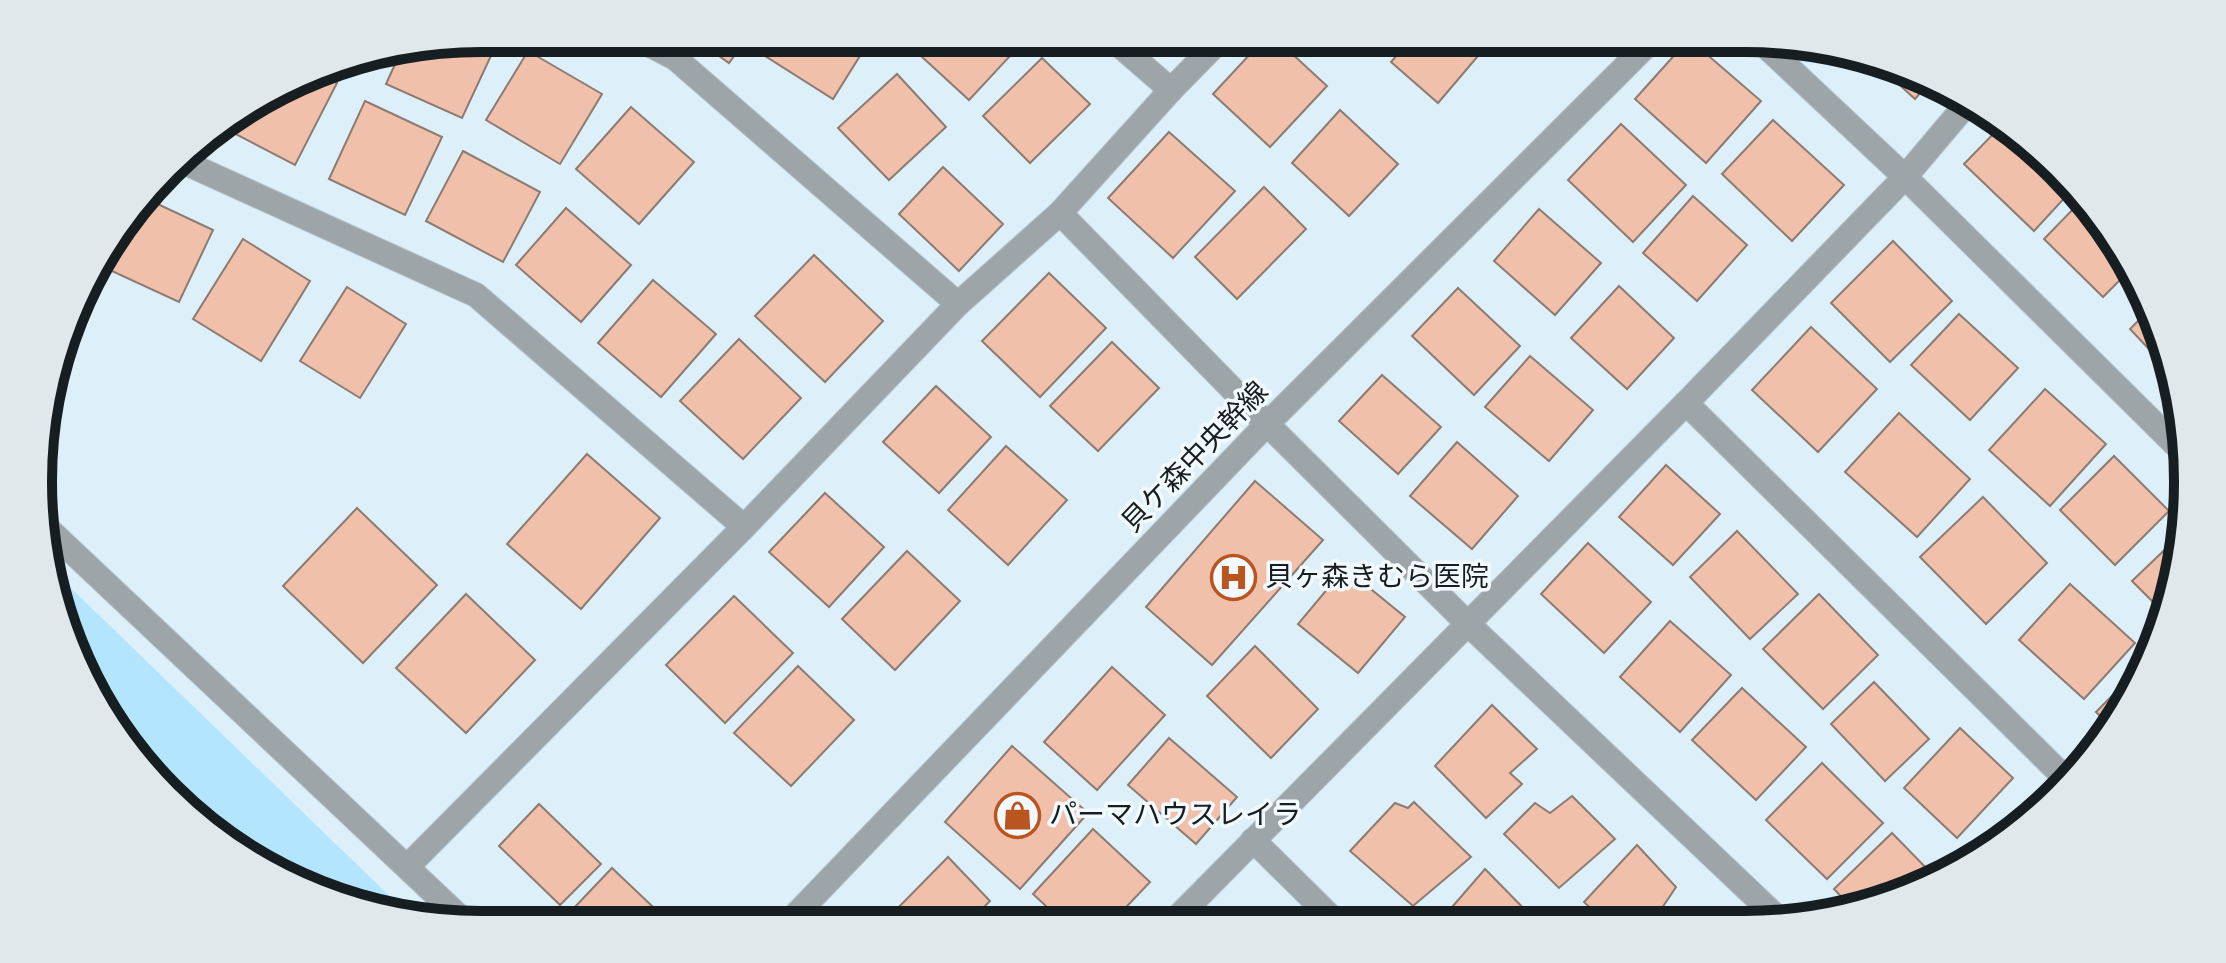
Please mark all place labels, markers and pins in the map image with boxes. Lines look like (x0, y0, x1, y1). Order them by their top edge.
hospital icon: 貝ヶ森きむら医院 (1210, 553, 1258, 601)
place label: 貝ヶ森きむら医院 (1265, 560, 1489, 594)
shop icon: パーマハウスレイラ (994, 791, 1042, 839)
place label: パーマハウスレイラ (1049, 798, 1301, 832)

